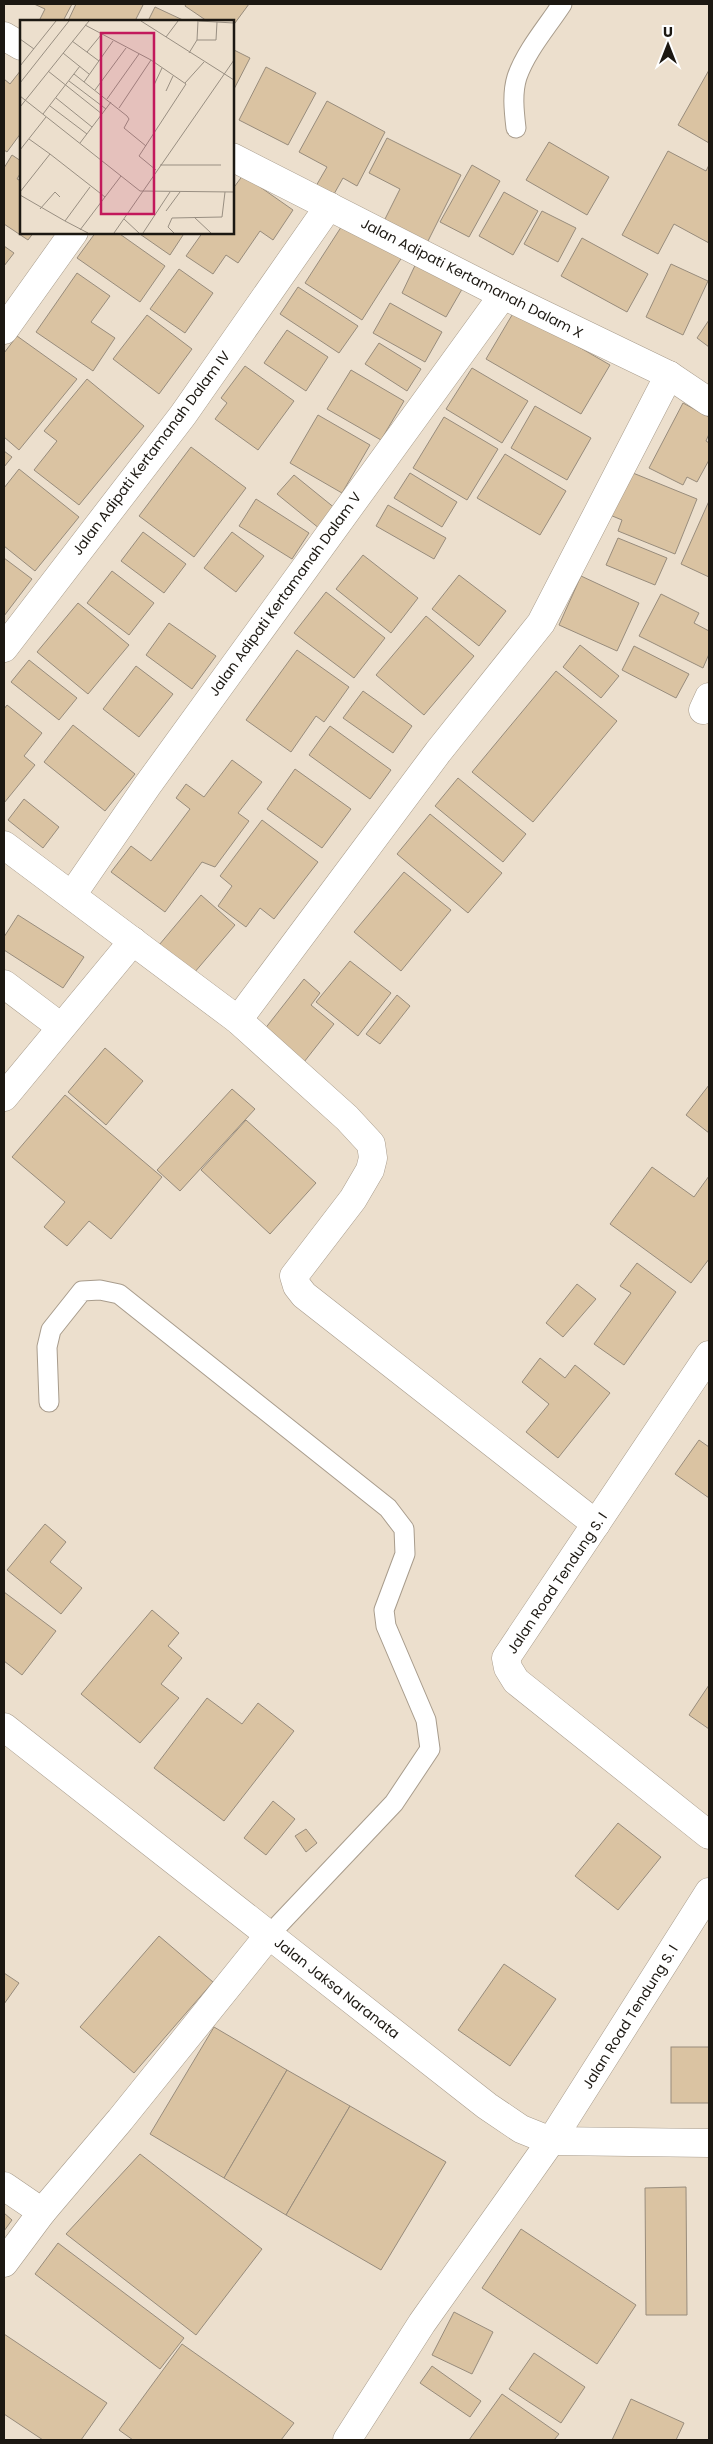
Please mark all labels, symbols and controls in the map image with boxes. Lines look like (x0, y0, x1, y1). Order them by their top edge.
inset map (20, 20, 234, 234)
north arrow (643, 20, 693, 70)
text: U (663, 22, 673, 42)
street label: Jalan Adipati Kertamanah Dalam X (357, 213, 587, 343)
street label: Jalan Adipati Kertamanah Dalam IV (67, 346, 235, 559)
street label: Jalan Adipati Kertamanah Dalam V (204, 487, 366, 700)
street label: Jalan Road Tendung S. I (502, 1508, 612, 1658)
street label: Jalan Jaksa Naranata (270, 1933, 404, 2043)
street label: Jalan Road Tendung S. I (577, 1941, 683, 2093)

